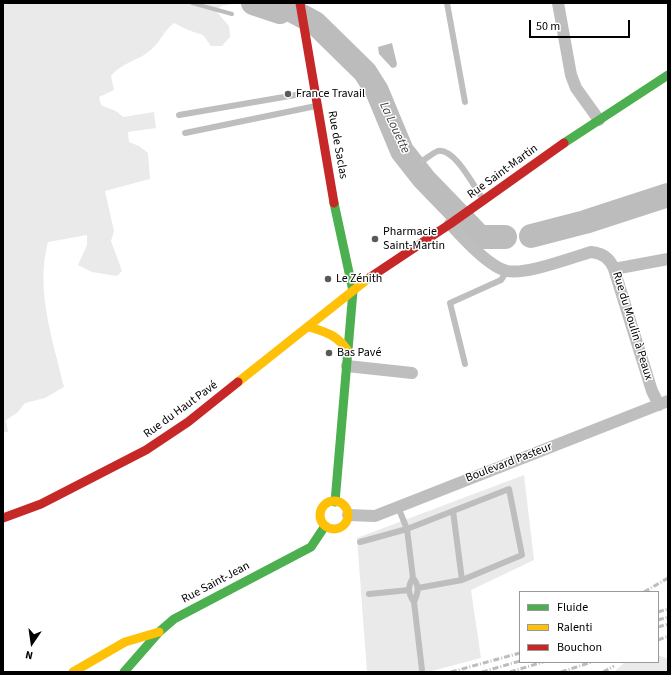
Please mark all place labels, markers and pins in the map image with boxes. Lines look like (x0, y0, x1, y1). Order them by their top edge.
place label: France Travail (296, 87, 365, 101)
marker: France Travail (283, 89, 293, 99)
place label: Pharmacie Saint-Martin (383, 225, 445, 253)
marker: Pharmacie Saint-Martin (370, 234, 380, 244)
place label: Le Zénith (336, 272, 382, 286)
marker: Le Zénith (323, 274, 333, 284)
place label: Bas Pavé (337, 346, 381, 360)
marker: Bas Pavé (324, 348, 334, 358)

